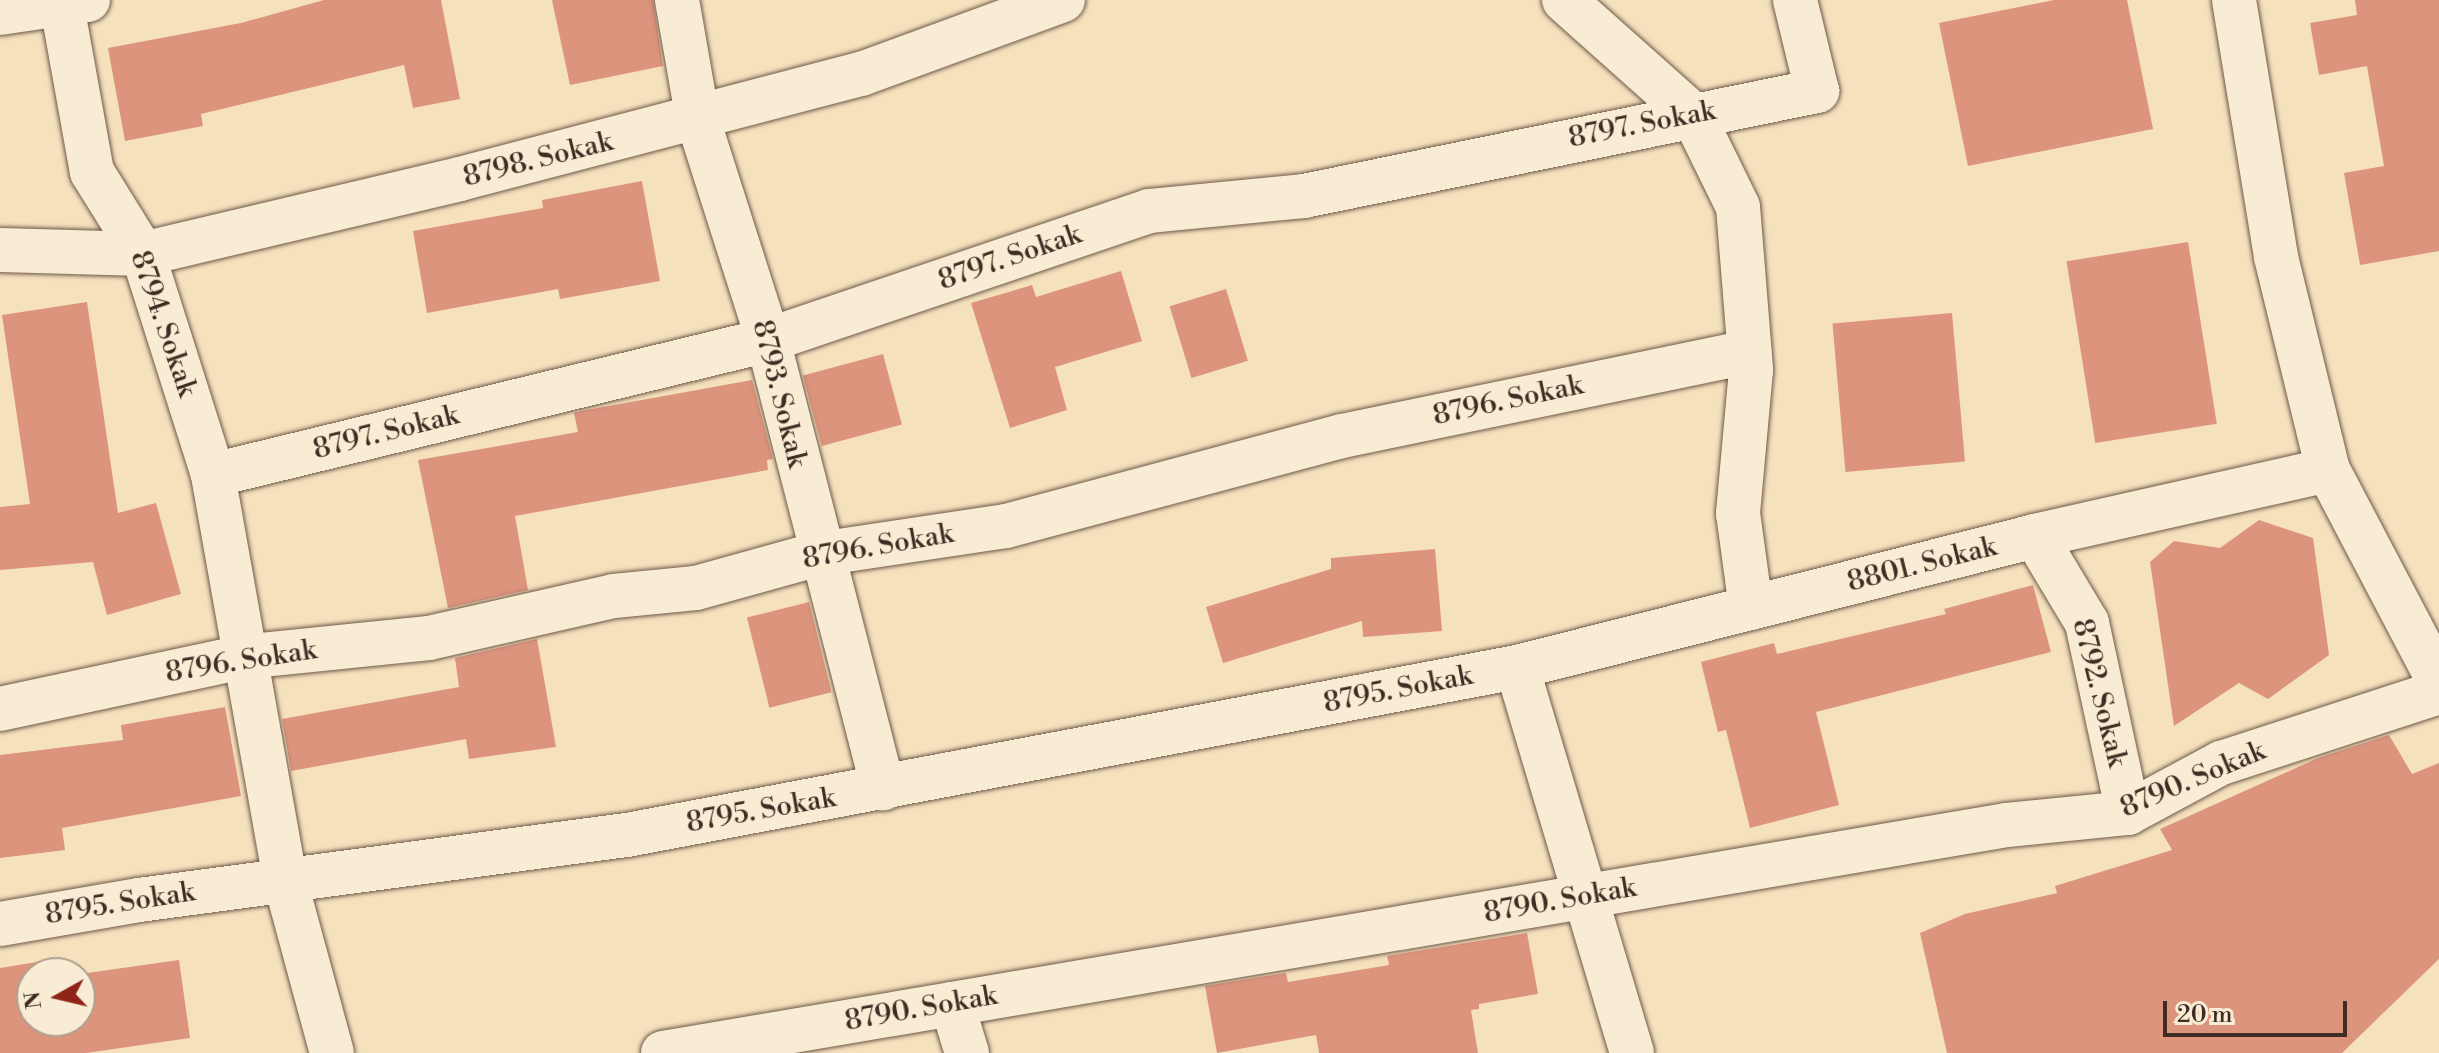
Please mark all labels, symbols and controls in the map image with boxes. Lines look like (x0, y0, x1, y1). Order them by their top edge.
street label: 8797. Sokak (1566, 94, 1718, 156)
street label: 8798. Sokak (460, 125, 616, 195)
street label: 8797. Sokak (934, 218, 1086, 298)
street label: 8794. Sokak (122, 247, 204, 401)
street label: 8793. Sokak (744, 317, 814, 471)
street label: 8796. Sokak (1430, 369, 1586, 433)
street label: 8797. Sokak (310, 399, 462, 467)
street label: 8796. Sokak (800, 517, 956, 577)
street label: 8801. Sokak (1844, 530, 2000, 600)
street label: 8792. Sokak (2064, 615, 2134, 771)
street label: 8796. Sokak (163, 633, 319, 691)
street label: 8795. Sokak (1321, 659, 1475, 721)
street label: 8790. Sokak (2115, 734, 2271, 826)
street label: 8795. Sokak (684, 781, 838, 841)
street label: 8790. Sokak (1481, 871, 1639, 931)
street label: 8795. Sokak (43, 876, 197, 932)
north arrow (16, 957, 96, 1037)
street label: 8790. Sokak (842, 979, 1000, 1039)
scale bar (2167, 985, 2351, 1035)
text: N (19, 990, 48, 1011)
text: 20 m (2177, 1000, 2233, 1030)

